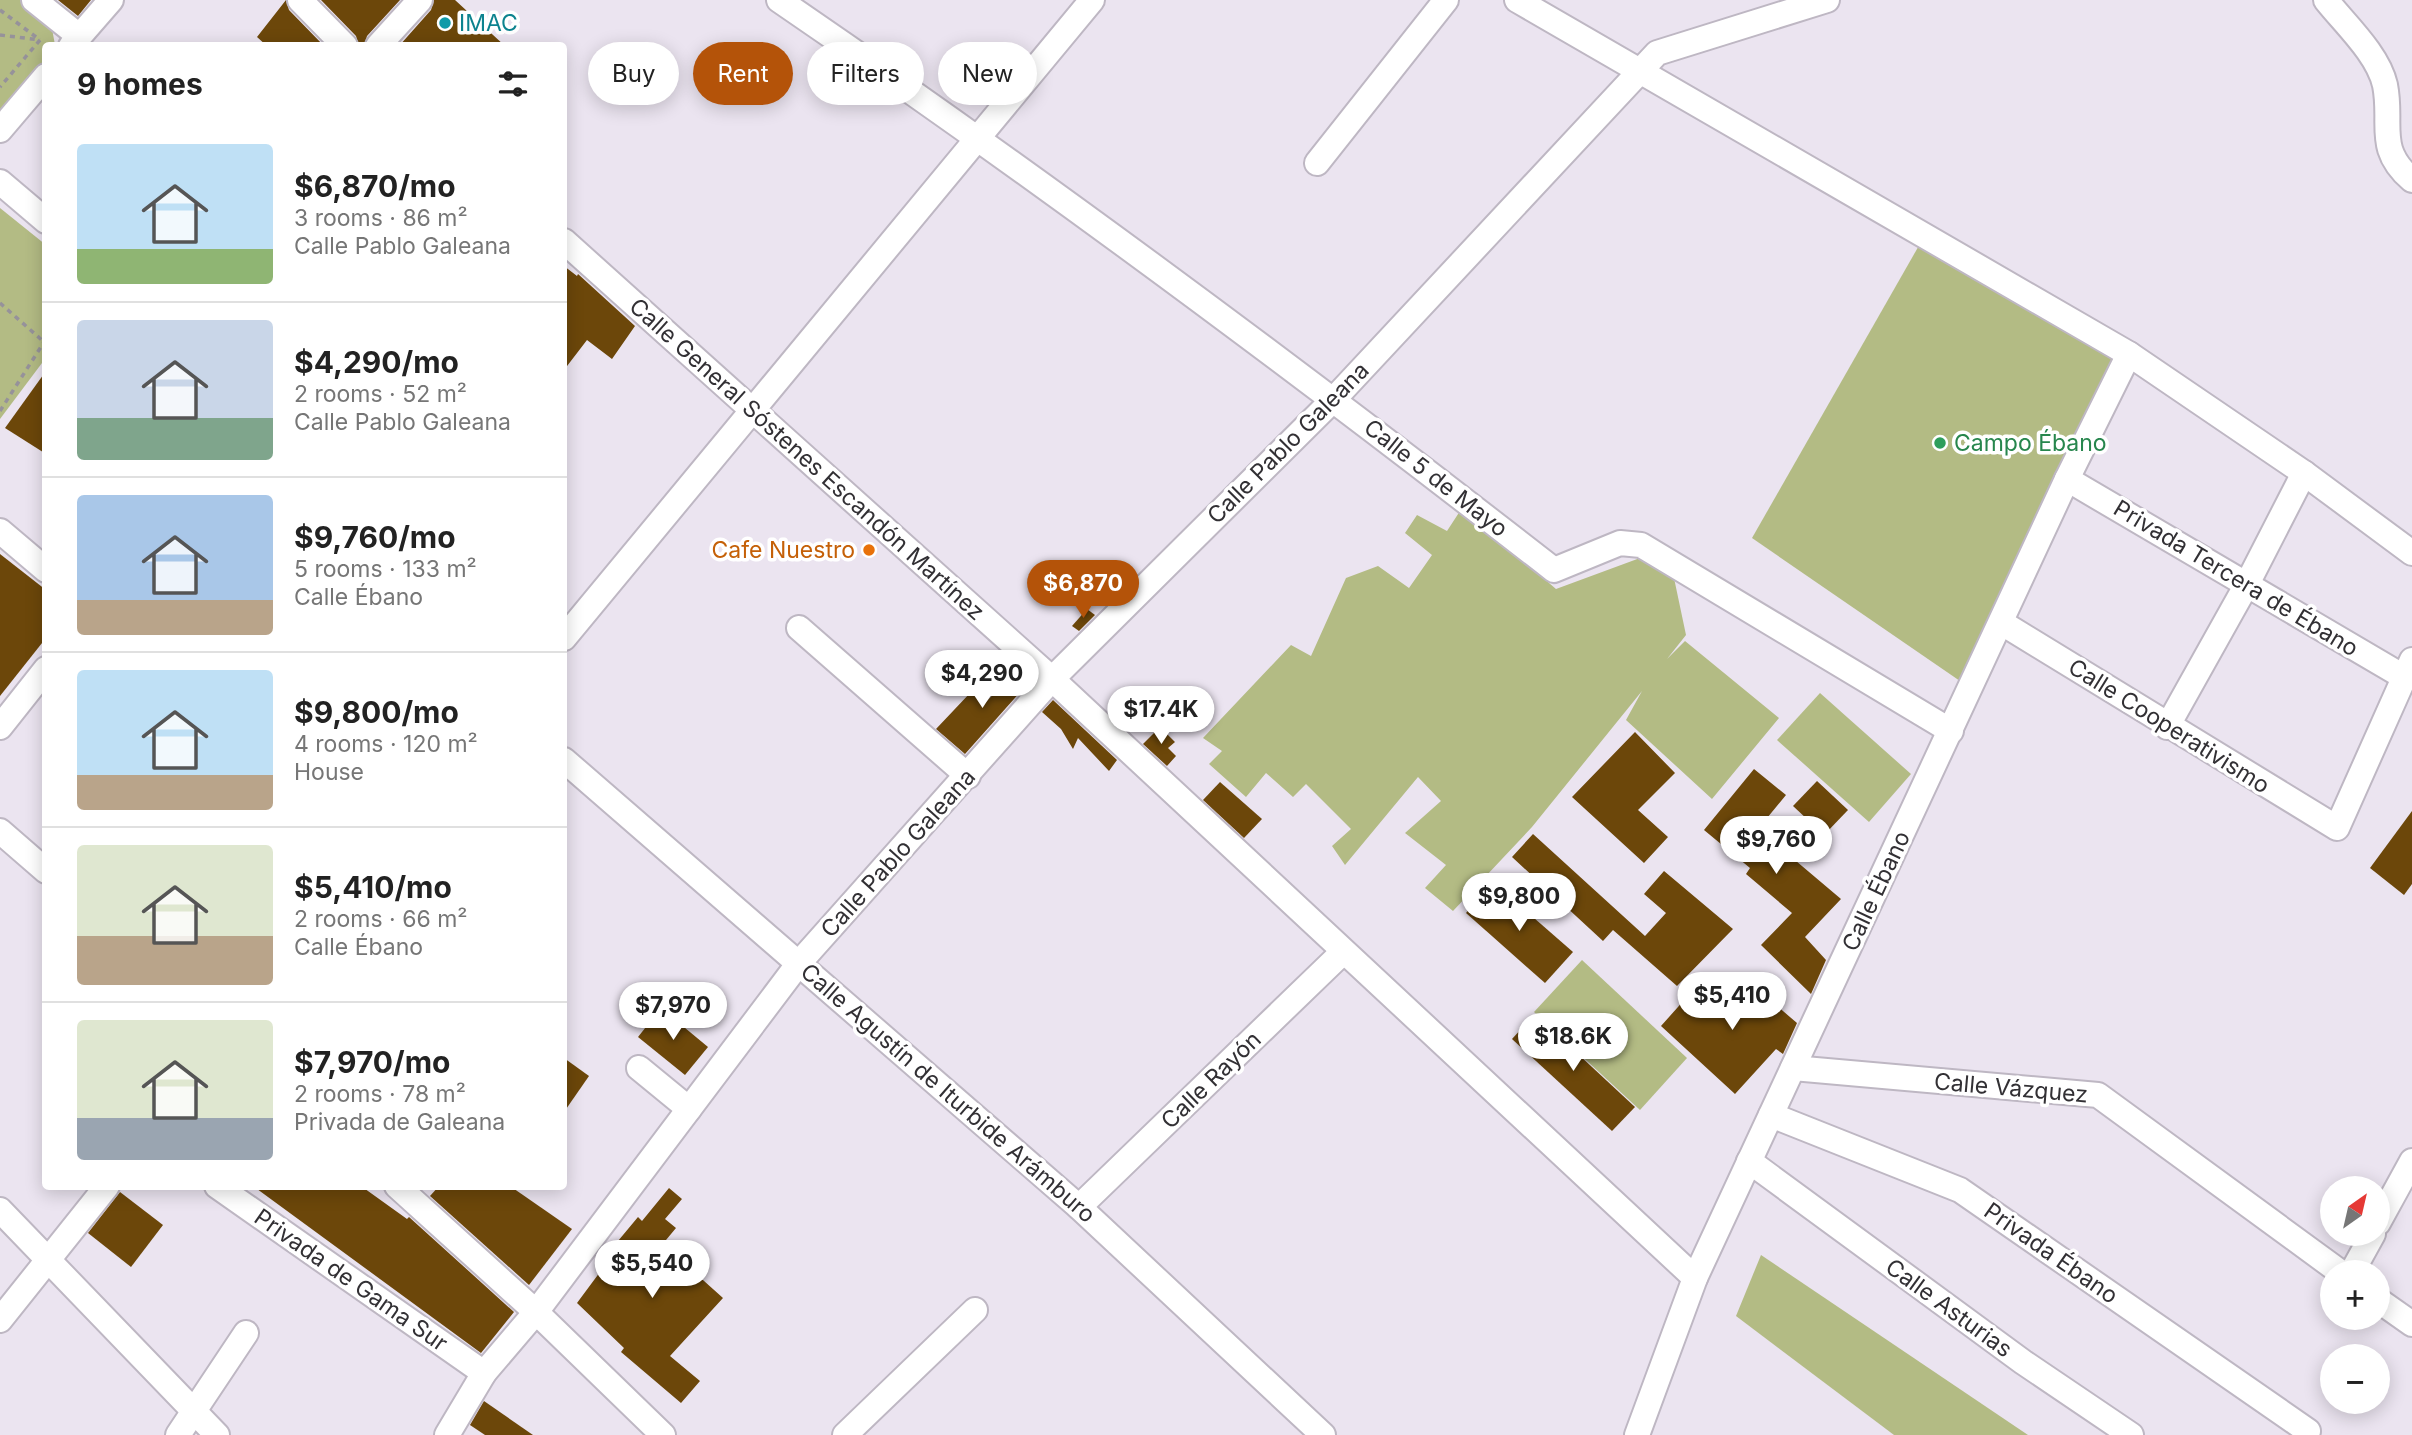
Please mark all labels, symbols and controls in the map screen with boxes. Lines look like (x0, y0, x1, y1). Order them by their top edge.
place label: IMAC (459, 9, 518, 37)
marker: IMAC (437, 15, 453, 31)
chip: Buy (588, 42, 679, 105)
chip: Rent (693, 42, 793, 105)
chip: Filters (807, 42, 924, 105)
chip: New (938, 42, 1037, 105)
icon: filters (494, 65, 532, 103)
text: 9 homes (77, 66, 203, 102)
text: $6,870/mo (294, 168, 456, 204)
icon: home (133, 172, 217, 256)
text: 3 rooms · 86 m² (294, 204, 468, 232)
text: Calle Pablo Galeana (294, 232, 511, 260)
street label: Calle General Sóstenes Escandón Martínez (624, 292, 990, 626)
text: $4,290/mo (294, 344, 459, 380)
icon: home (133, 348, 217, 432)
street label: Calle Pablo Galeana (1201, 356, 1375, 530)
text: 2 rooms · 52 m² (294, 380, 467, 408)
text: Calle Pablo Galeana (294, 408, 511, 436)
street label: Calle 5 de Mayo (1359, 413, 1513, 543)
place label: Campo Ébano (1954, 429, 2107, 457)
marker: Campo Ébano (1932, 435, 1948, 451)
street label: Privada Tercera de Ébano (2109, 494, 2363, 662)
text: $9,760/mo (294, 519, 456, 555)
icon: home (133, 523, 217, 607)
place label: Cafe Nuestro (711, 536, 855, 564)
marker: Cafe Nuestro (861, 542, 877, 558)
text: 5 rooms · 133 m² (294, 555, 477, 583)
pin: $6,870 (1026, 560, 1140, 620)
text: $6,870 (1043, 569, 1123, 597)
text: Calle Ébano (294, 583, 423, 611)
pin: $4,290 (925, 650, 1039, 710)
street label: Calle Cooperativismo (2063, 653, 2275, 799)
text: $4,290 (941, 659, 1023, 687)
pin: $17.4K (1104, 686, 1218, 746)
text: $9,800/mo (294, 694, 459, 730)
text: $17.4K (1123, 695, 1199, 723)
icon: home (133, 698, 217, 782)
text: 4 rooms · 120 m² (294, 730, 478, 758)
text: House (294, 758, 364, 786)
street label: Calle Pablo Galeana (815, 763, 981, 943)
pin: $9,760 (1719, 816, 1833, 876)
text: $9,760 (1736, 825, 1816, 853)
street label: Calle Ébano (1836, 827, 1916, 955)
text: $5,410/mo (294, 869, 452, 905)
icon: home (133, 873, 217, 957)
pin: $9,800 (1462, 874, 1576, 933)
text: $9,800 (1478, 882, 1560, 910)
text: 2 rooms · 66 m² (294, 905, 468, 933)
text: Calle Ébano (294, 933, 423, 961)
street label: Calle Agustín de Iturbide Arámburo (795, 957, 1101, 1229)
pin: $5,410 (1675, 972, 1789, 1032)
text: $5,410 (1693, 981, 1771, 1009)
pin: $7,970 (616, 982, 730, 1042)
text: $7,970 (635, 991, 711, 1019)
pin: $18.6K (1516, 1014, 1630, 1073)
text: $18.6K (1534, 1022, 1612, 1050)
street label: Calle Rayón (1155, 1026, 1267, 1134)
text: $7,970/mo (294, 1044, 451, 1080)
icon: home (133, 1048, 217, 1132)
street label: Calle Vázquez (1933, 1067, 2089, 1109)
text: 2 rooms · 78 m² (294, 1080, 466, 1108)
text: Privada de Galeana (294, 1108, 505, 1136)
north arrow (2320, 1176, 2390, 1246)
map controls (2320, 1176, 2390, 1414)
street label: Privada Ébano (1979, 1197, 2123, 1309)
street label: Privada de Gama Sur (249, 1203, 453, 1357)
pin: $5,540 (595, 1240, 709, 1300)
text: $5,540 (611, 1249, 693, 1277)
street label: Calle Asturias (1880, 1253, 2018, 1363)
button: + (2320, 1260, 2390, 1330)
button: − (2320, 1344, 2390, 1414)

